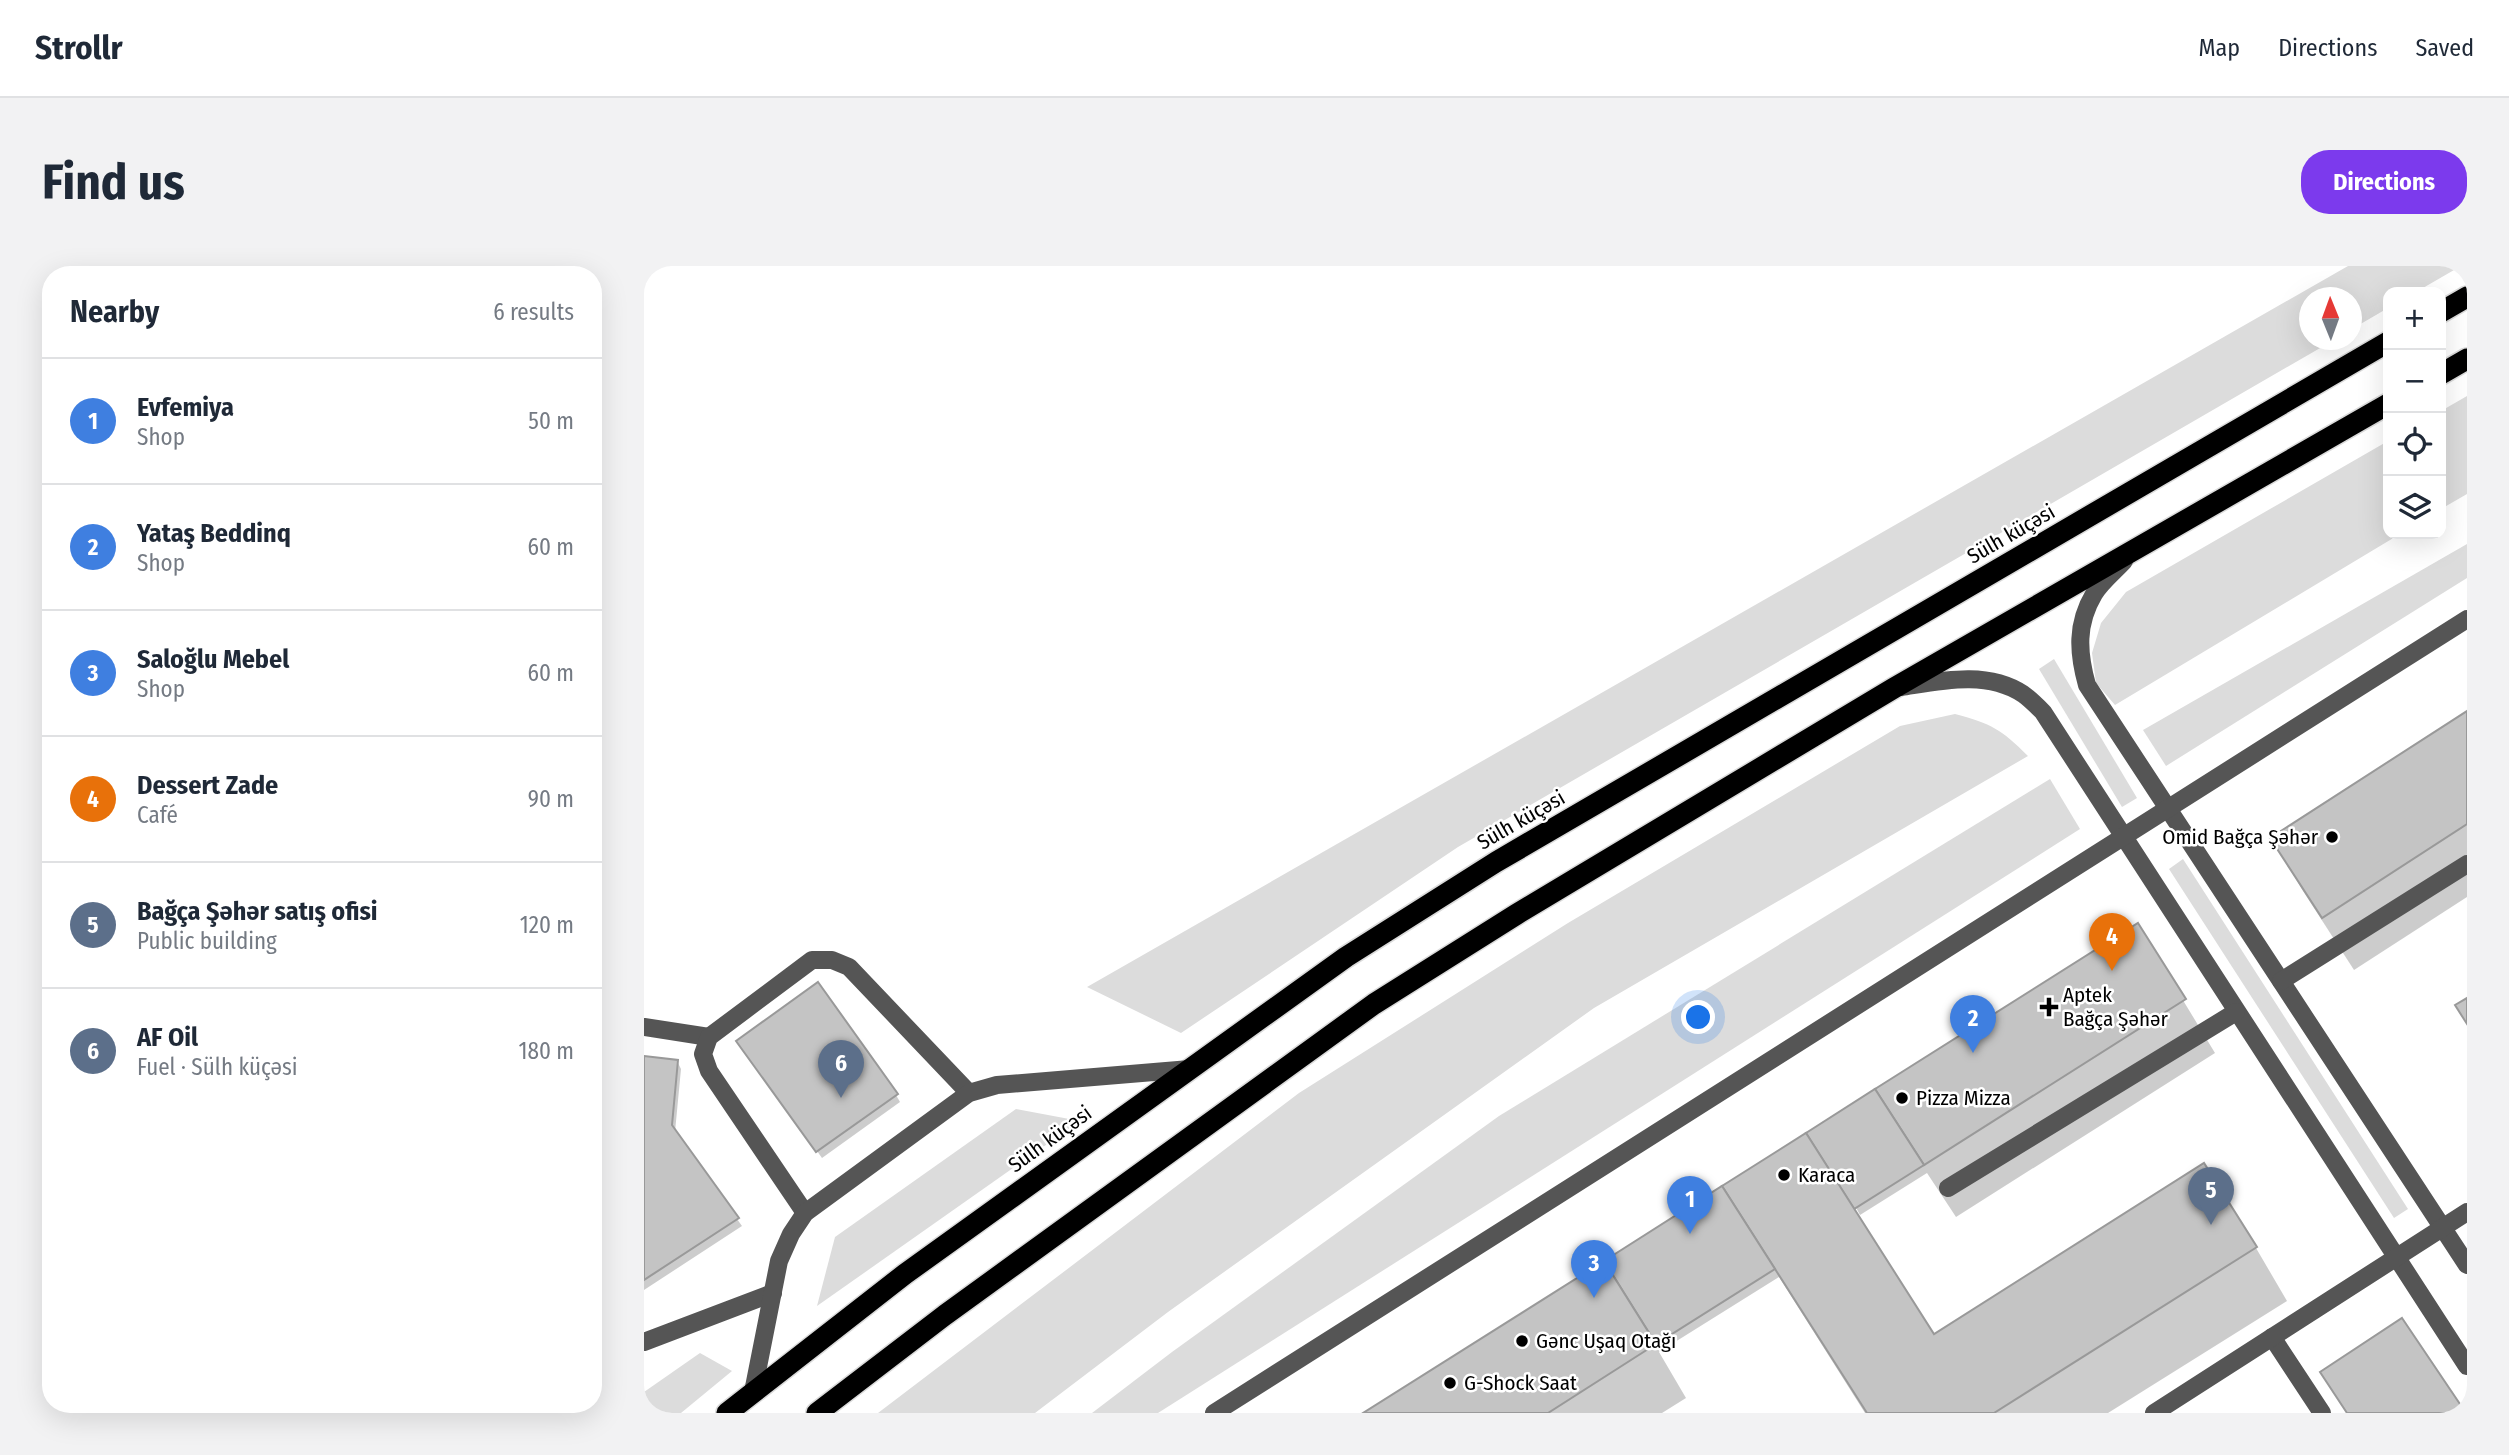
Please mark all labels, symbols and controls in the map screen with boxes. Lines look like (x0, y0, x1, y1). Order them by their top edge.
text: Strollr (35, 28, 123, 68)
text: Map (2199, 34, 2240, 62)
text: Directions (2278, 34, 2377, 62)
text: Saved (2415, 34, 2474, 62)
button: Directions (2301, 150, 2467, 214)
text: Find us (42, 153, 185, 212)
north arrow (2299, 287, 2362, 350)
map controls (2383, 287, 2446, 539)
button: + (2383, 287, 2446, 350)
text: Nearby (70, 294, 159, 330)
text: 6 results (493, 298, 574, 326)
button: − (2383, 350, 2446, 413)
text: Evfemiya (137, 392, 234, 423)
text: 1 (88, 407, 98, 435)
text: 50 m (528, 407, 574, 435)
button: locate (2383, 413, 2446, 476)
text: Shop (137, 423, 185, 451)
button: layers (2383, 476, 2446, 539)
street label: Sülh küçəsi (1963, 499, 2059, 569)
text: Yataş Beddinq (137, 518, 291, 549)
text: 2 (88, 533, 98, 561)
text: 60 m (528, 533, 574, 561)
text: Shop (137, 549, 185, 577)
text: Saloğlu Mebel (137, 644, 289, 675)
text: 3 (88, 659, 98, 687)
text: 60 m (528, 659, 574, 687)
text: Shop (137, 675, 185, 703)
text: Dessert Zade (137, 770, 278, 801)
text: 4 (87, 785, 99, 813)
text: 90 m (528, 785, 574, 813)
street label: Sülh küçəsi (1473, 785, 1569, 855)
text: Café (137, 801, 178, 829)
place label: Omid Bağça Şəhər (2162, 824, 2319, 850)
marker: Omid Bağça Şəhər (2324, 829, 2340, 845)
text: Bağça Şəhər satış ofisi (137, 896, 378, 927)
text: 5 (87, 911, 99, 939)
text: 120 m (520, 911, 574, 939)
pin: 4 (2089, 913, 2135, 971)
text: Public building (137, 927, 277, 955)
place label: Aptek Bağça Şəhər (2063, 982, 2169, 1032)
pin: 2 (1950, 995, 1996, 1053)
marker: Aptek Bağça Şəhər (2041, 999, 2057, 1015)
your location (1681, 1000, 1715, 1034)
text: AF Oil (137, 1022, 198, 1053)
text: 6 (87, 1037, 99, 1065)
text: 180 m (518, 1037, 574, 1065)
pin: 6 (818, 1040, 864, 1098)
text: Fuel · Sülh küçəsi (137, 1053, 298, 1081)
place label: Pizza Mizza (1916, 1085, 2011, 1111)
marker: Pizza Mizza (1894, 1090, 1910, 1106)
street label: Sülh küçəsi (1003, 1100, 1097, 1178)
place label: Karaca (1798, 1162, 1855, 1188)
marker: Karaca (1776, 1167, 1792, 1183)
pin: 5 (2188, 1167, 2234, 1225)
pin: 1 (1667, 1176, 1713, 1234)
pin: 3 (1571, 1240, 1617, 1298)
place label: Gənc Uşaq Otağı (1536, 1328, 1676, 1354)
marker: Gənc Uşaq Otağı (1514, 1333, 1530, 1349)
place label: G-Shock Saat (1464, 1370, 1577, 1396)
marker: G-Shock Saat (1442, 1375, 1458, 1391)

